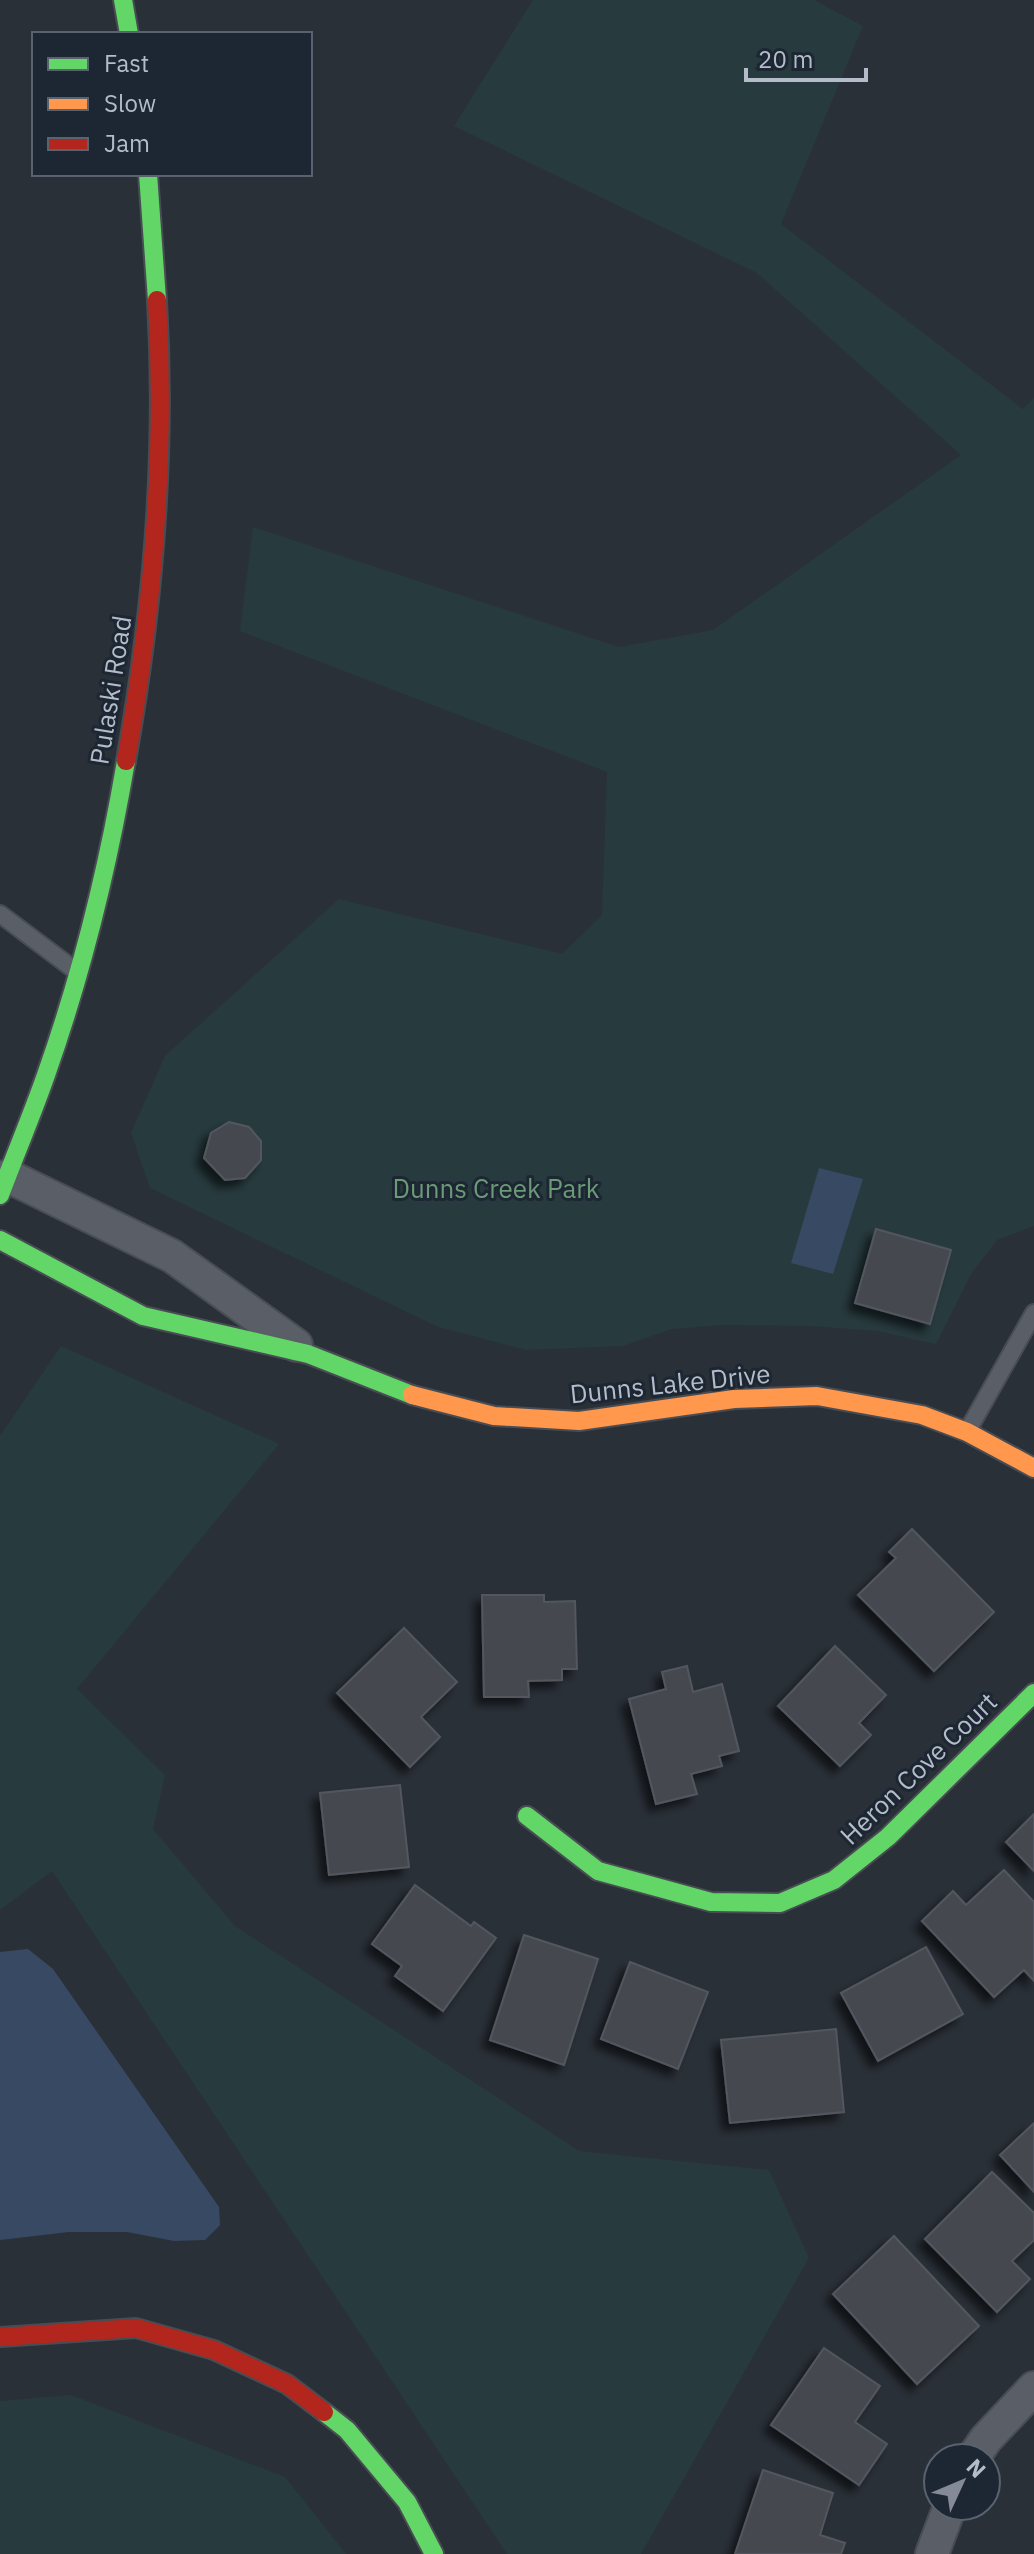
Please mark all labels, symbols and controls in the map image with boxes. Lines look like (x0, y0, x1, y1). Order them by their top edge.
legend (32, 32, 312, 176)
scale bar (746, 32, 866, 82)
text: 20 m (758, 43, 813, 75)
text: Fast (104, 47, 149, 79)
text: Slow (104, 87, 156, 119)
text: Jam (104, 127, 150, 159)
street label: Pulaski Road (81, 613, 139, 767)
park label: Dunns Creek Park (392, 1171, 600, 1205)
street label: Dunns Lake Drive (568, 1356, 772, 1410)
street label: Heron Cove Court (832, 1684, 1004, 1852)
north arrow (922, 2442, 1002, 2522)
text: N (961, 2452, 993, 2484)

